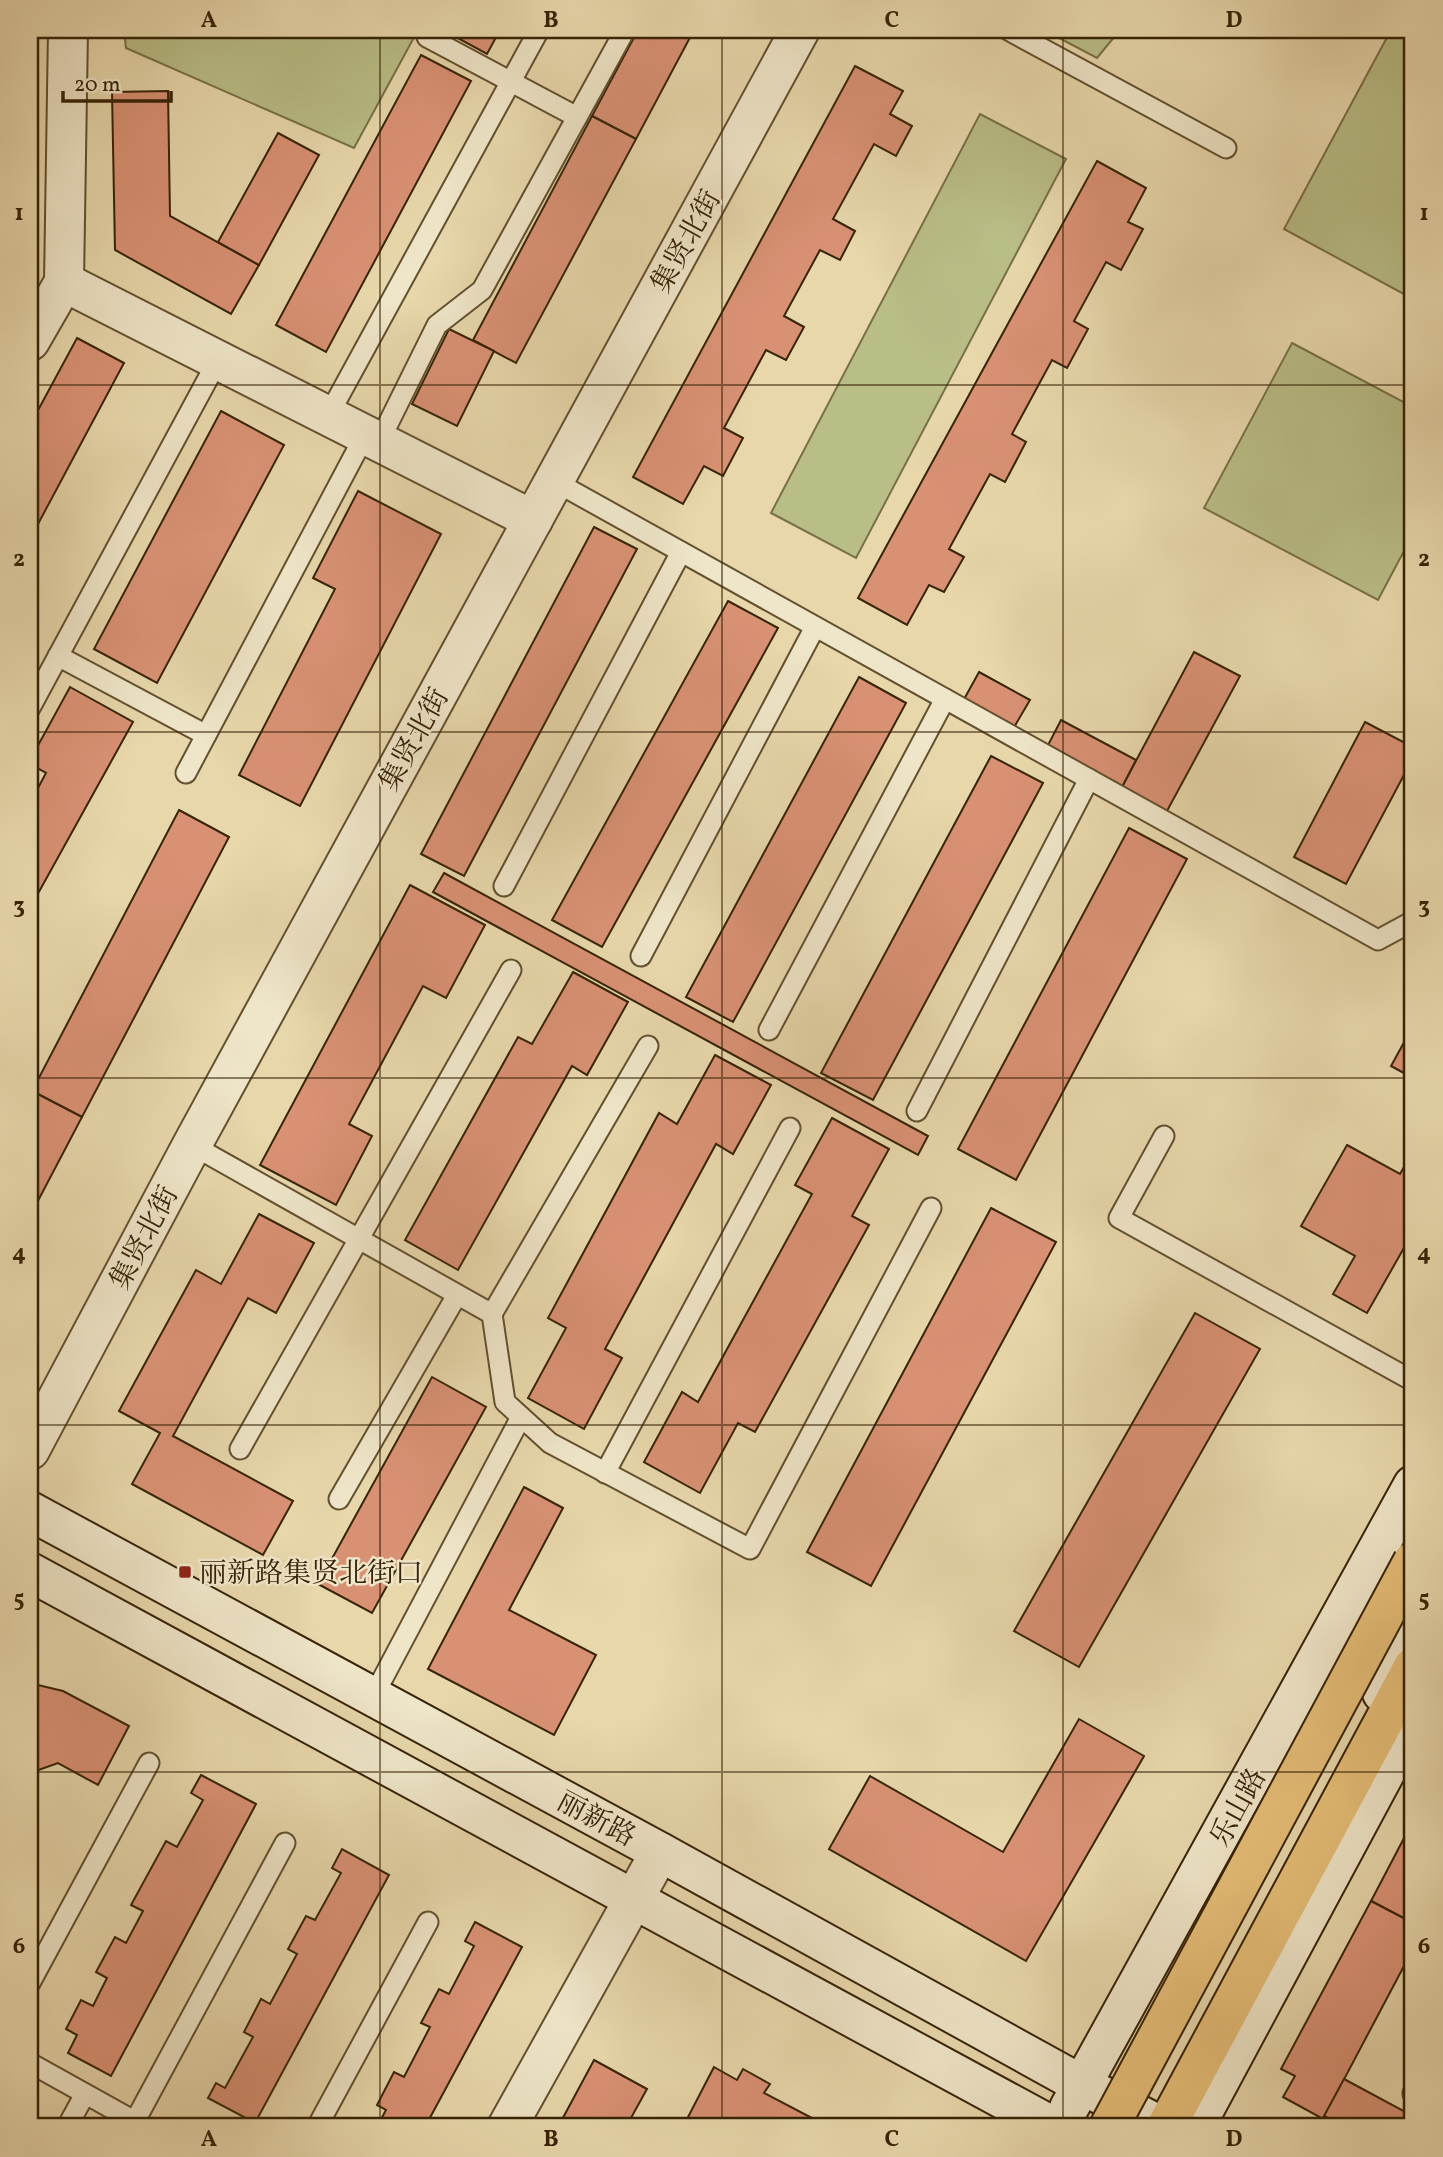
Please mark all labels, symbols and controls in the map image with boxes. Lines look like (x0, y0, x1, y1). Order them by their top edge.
text: A (201, 5, 217, 37)
text: B (543, 5, 559, 37)
text: C (885, 5, 899, 37)
text: D (1226, 5, 1243, 37)
scale bar (63, 60, 172, 104)
text: 20 m (74, 71, 120, 100)
street label: 集贤北街 (643, 184, 731, 301)
text: 1 (14, 198, 24, 230)
text: 1 (1419, 198, 1429, 230)
text: 2 (13, 544, 25, 576)
text: 2 (1418, 544, 1430, 576)
street label: 集贤北街 (371, 682, 459, 799)
text: 3 (13, 891, 25, 923)
text: 3 (1418, 891, 1430, 923)
street label: 集贤北街 (102, 1180, 189, 1297)
text: 4 (12, 1238, 26, 1270)
text: 4 (1417, 1238, 1431, 1270)
place label: 丽新路集贤北街口 (199, 1555, 423, 1594)
marker: 丽新路集贤北街口 (177, 1564, 193, 1580)
text: 5 (13, 1584, 25, 1616)
text: 5 (1418, 1584, 1430, 1616)
street label: 乐山路 (1202, 1762, 1277, 1854)
street label: 丽新路 (550, 1783, 642, 1857)
text: 6 (13, 1931, 25, 1963)
text: 6 (1418, 1931, 1430, 1963)
text: A (201, 2124, 217, 2156)
text: B (543, 2124, 559, 2156)
text: C (885, 2124, 899, 2156)
text: D (1226, 2124, 1243, 2156)

